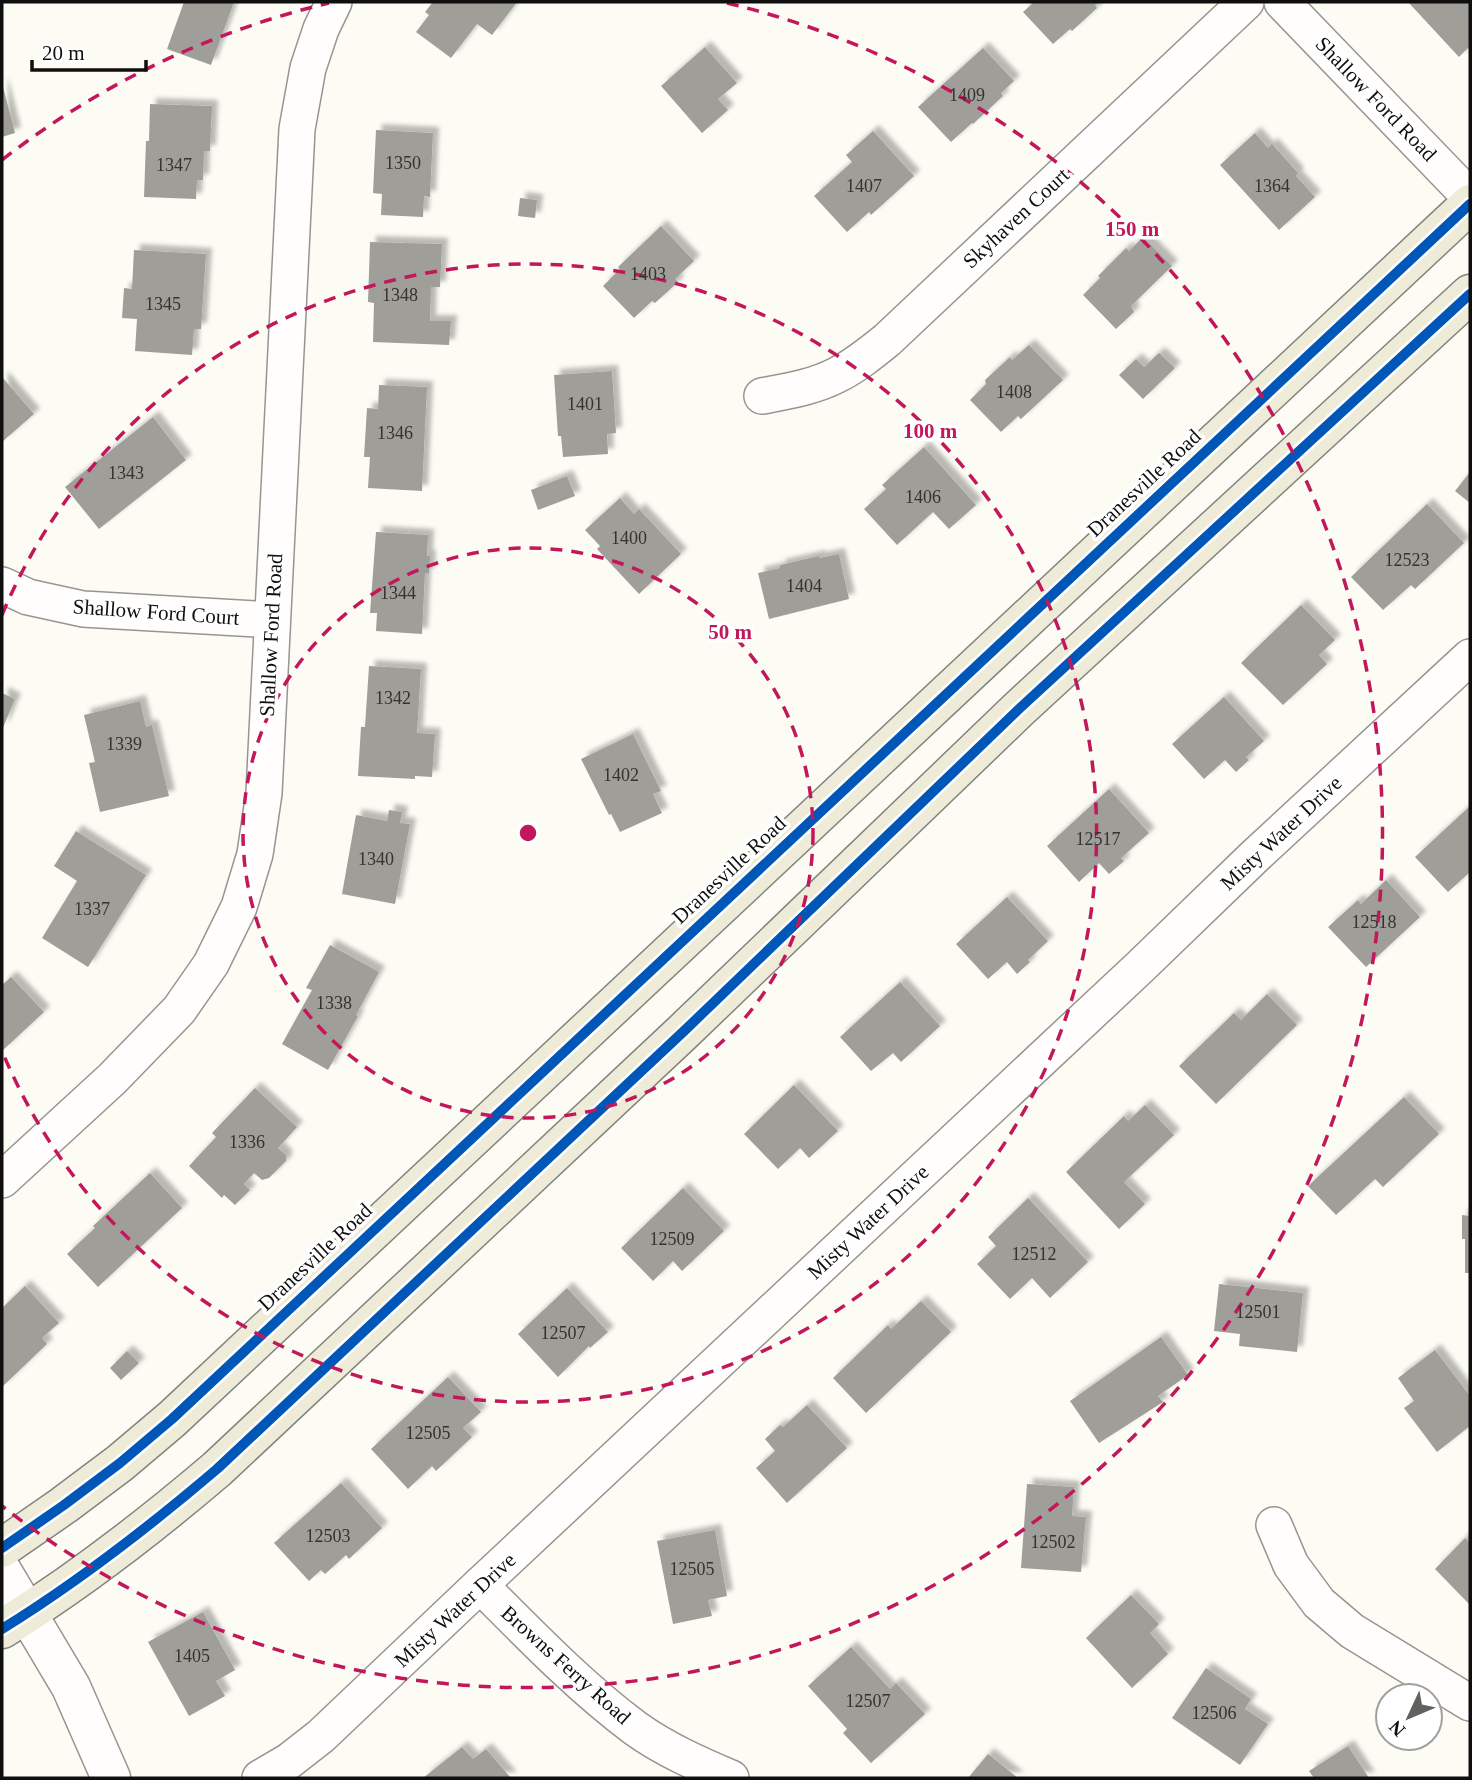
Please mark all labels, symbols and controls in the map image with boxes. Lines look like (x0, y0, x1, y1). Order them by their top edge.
scale bar (32, 28, 145, 72)
street label: Shallow Ford Road (1311, 32, 1442, 166)
text: 20 m (42, 41, 85, 65)
house number: 1409 (949, 85, 985, 105)
house number: 1350 (385, 153, 421, 173)
house number: 1347 (156, 155, 192, 175)
street label: Skyhaven Court (958, 163, 1074, 273)
house number: 1407 (846, 176, 882, 196)
house number: 1364 (1254, 176, 1290, 196)
text: 150 m (1105, 217, 1160, 241)
house number: 1403 (630, 264, 666, 284)
house number: 1348 (382, 285, 418, 305)
house number: 1345 (145, 294, 181, 314)
house number: 1408 (996, 382, 1032, 402)
house number: 1401 (567, 394, 603, 414)
text: 100 m (903, 419, 958, 443)
house number: 1346 (377, 423, 413, 443)
street label: Dranesville Road (1082, 424, 1206, 542)
house number: 1343 (108, 463, 144, 483)
house number: 1406 (905, 487, 941, 507)
house number: 1400 (611, 528, 647, 548)
house number: 12523 (1385, 550, 1430, 570)
street label: Shallow Ford Road (255, 552, 287, 717)
house number: 1404 (786, 576, 822, 596)
house number: 1344 (380, 583, 416, 603)
street label: Shallow Ford Court (72, 594, 240, 630)
text: 50 m (708, 620, 752, 644)
house number: 1342 (375, 688, 411, 708)
house number: 1339 (106, 734, 142, 754)
house number: 1402 (603, 765, 639, 785)
street label: Misty Water Drive (1216, 771, 1346, 895)
street label: Dranesville Road (667, 811, 791, 929)
centre of rings (516, 821, 540, 845)
house number: 12517 (1076, 829, 1121, 849)
house number: 1340 (358, 849, 394, 869)
house number: 1337 (74, 899, 110, 919)
house number: 12518 (1352, 912, 1397, 932)
house number: 1338 (316, 993, 352, 1013)
house number: 1336 (229, 1132, 265, 1152)
street label: Misty Water Drive (803, 1160, 933, 1284)
street label: Dranesville Road (253, 1198, 377, 1316)
house number: 12509 (650, 1229, 695, 1249)
house number: 12512 (1012, 1244, 1057, 1264)
house number: 12501 (1236, 1302, 1281, 1322)
house number: 12507 (541, 1323, 586, 1343)
house number: 12505 (406, 1423, 451, 1443)
house number: 12503 (306, 1526, 351, 1546)
house number: 12502 (1031, 1532, 1076, 1552)
street label: Misty Water Drive (390, 1548, 520, 1672)
house number: 12505 (670, 1559, 715, 1579)
street label: Browns Ferry Road (496, 1601, 636, 1730)
house number: 1405 (174, 1646, 210, 1666)
north arrow (1374, 1682, 1444, 1752)
house number: 12507 (846, 1691, 891, 1711)
house number: 12506 (1192, 1703, 1237, 1723)
text: N (1385, 1716, 1409, 1741)

